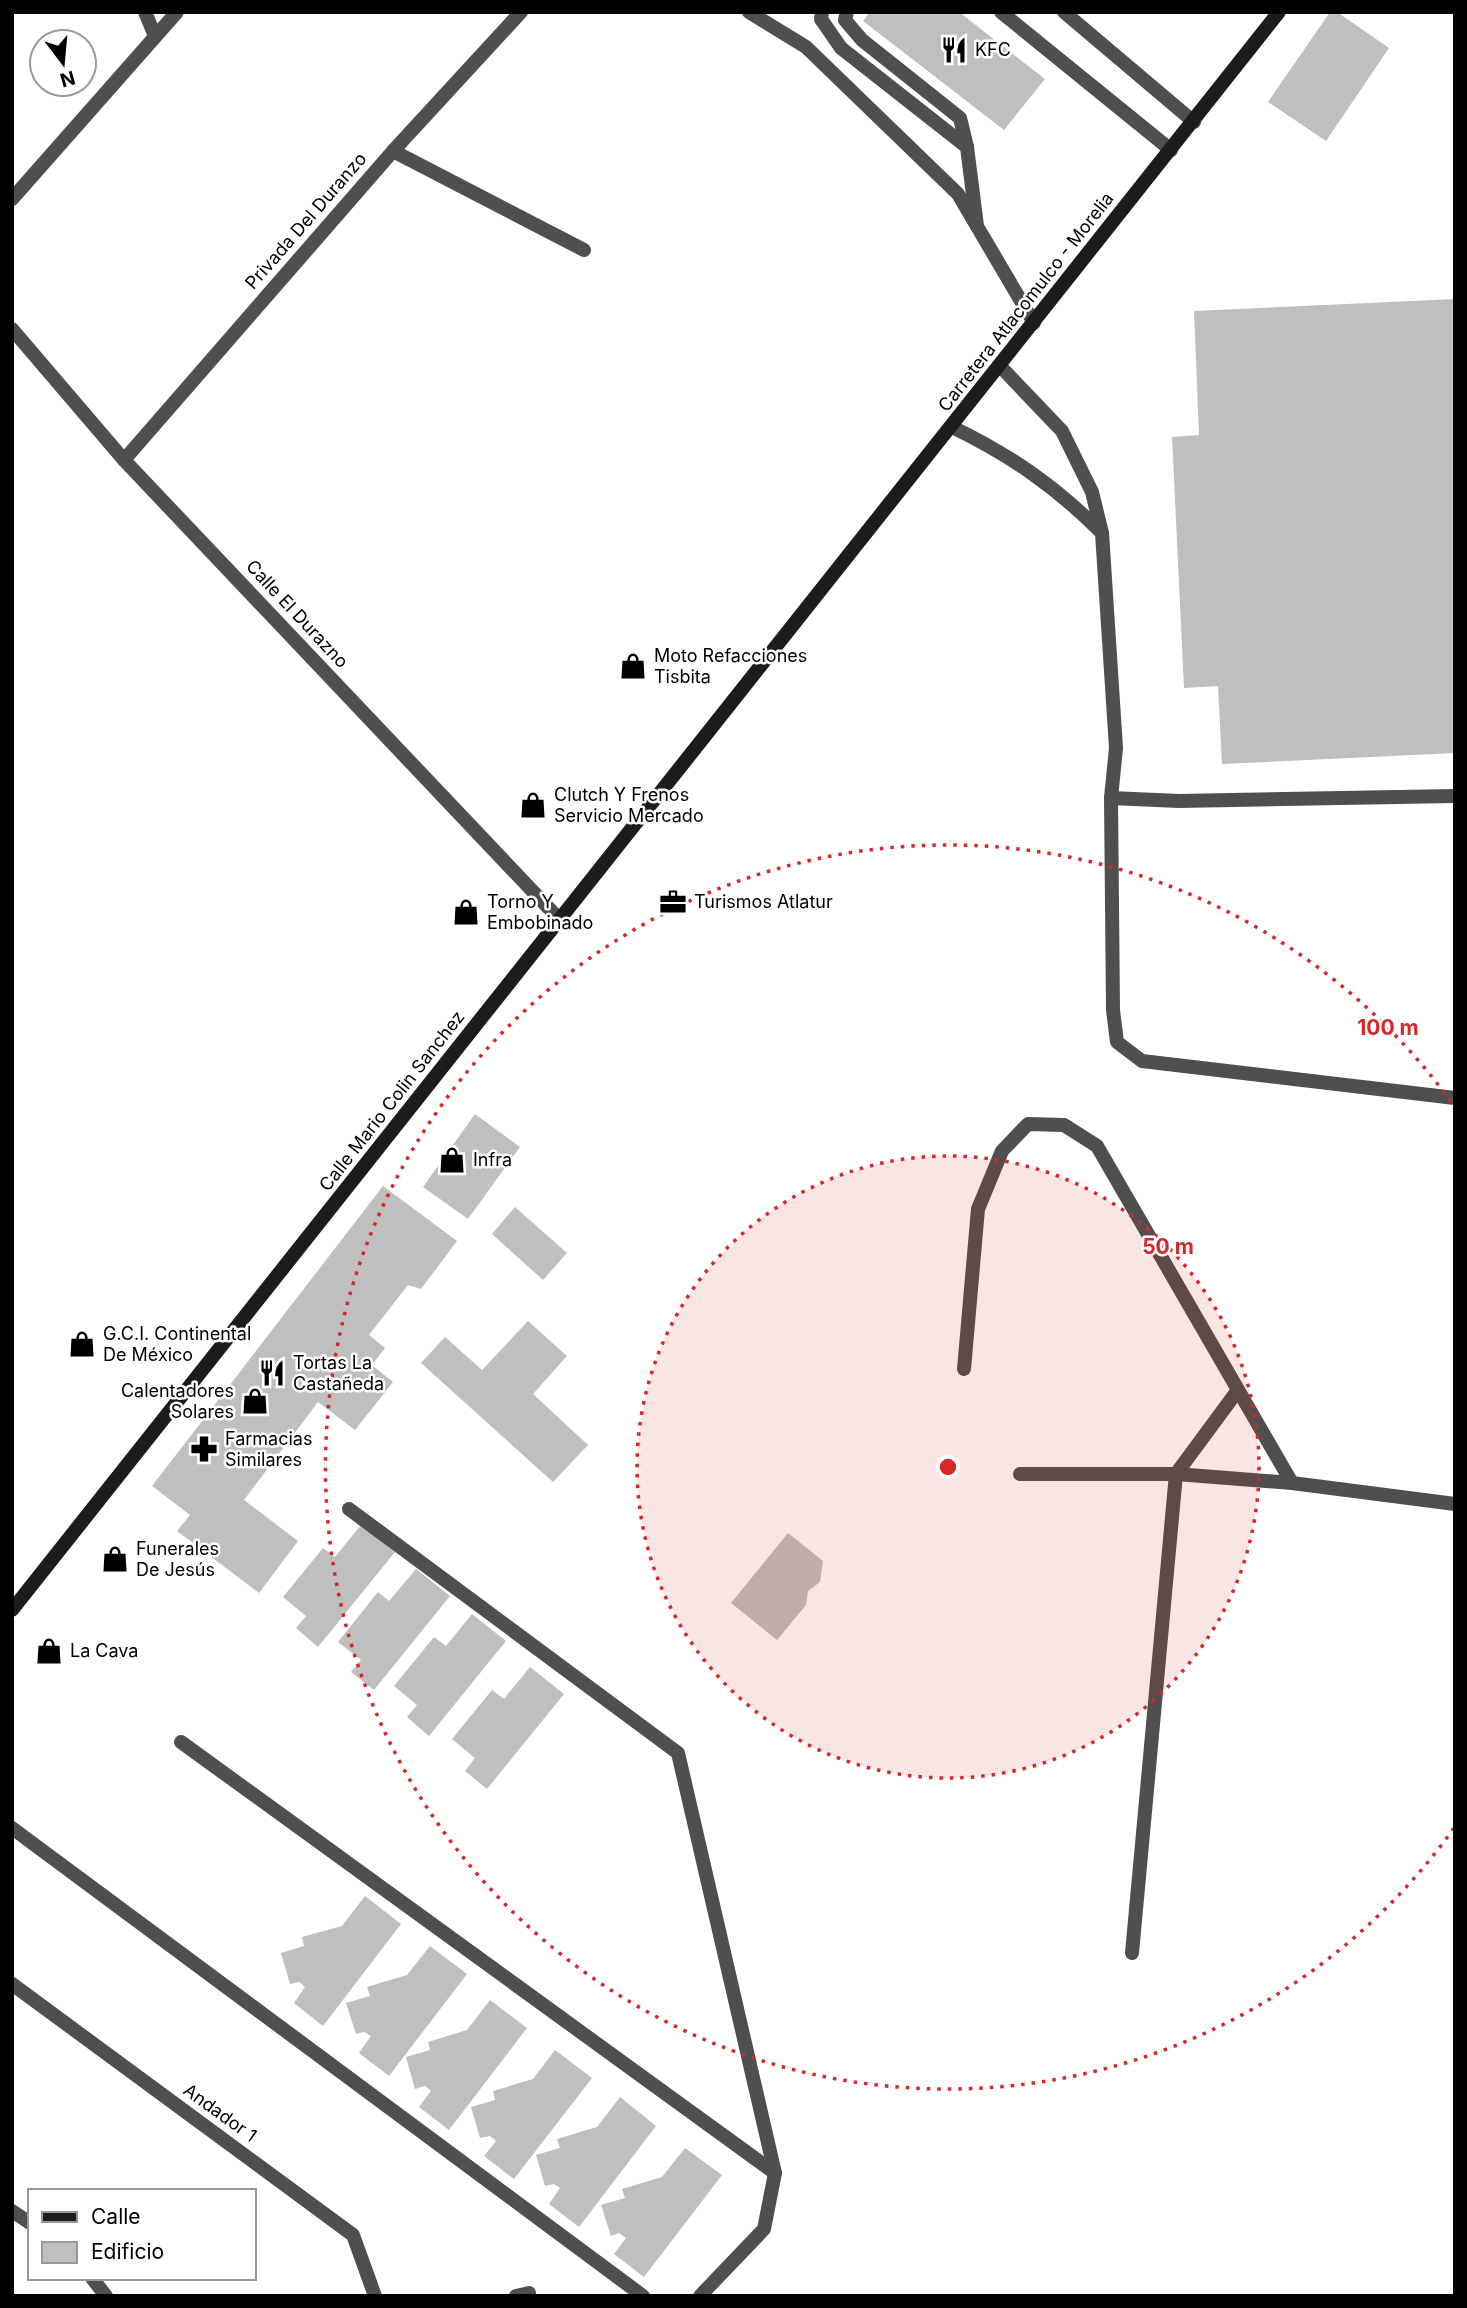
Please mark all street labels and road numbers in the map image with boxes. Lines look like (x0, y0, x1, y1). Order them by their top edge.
street label: Privada Del Duranzo (241, 148, 371, 293)
street label: Carretera Atlacomulco - Morelia (934, 188, 1118, 415)
street label: Calle El Durazno (242, 555, 353, 672)
street label: Calle Mario Colin Sanchez (315, 1006, 469, 1195)
street label: Andador 1 (180, 2079, 261, 2146)

